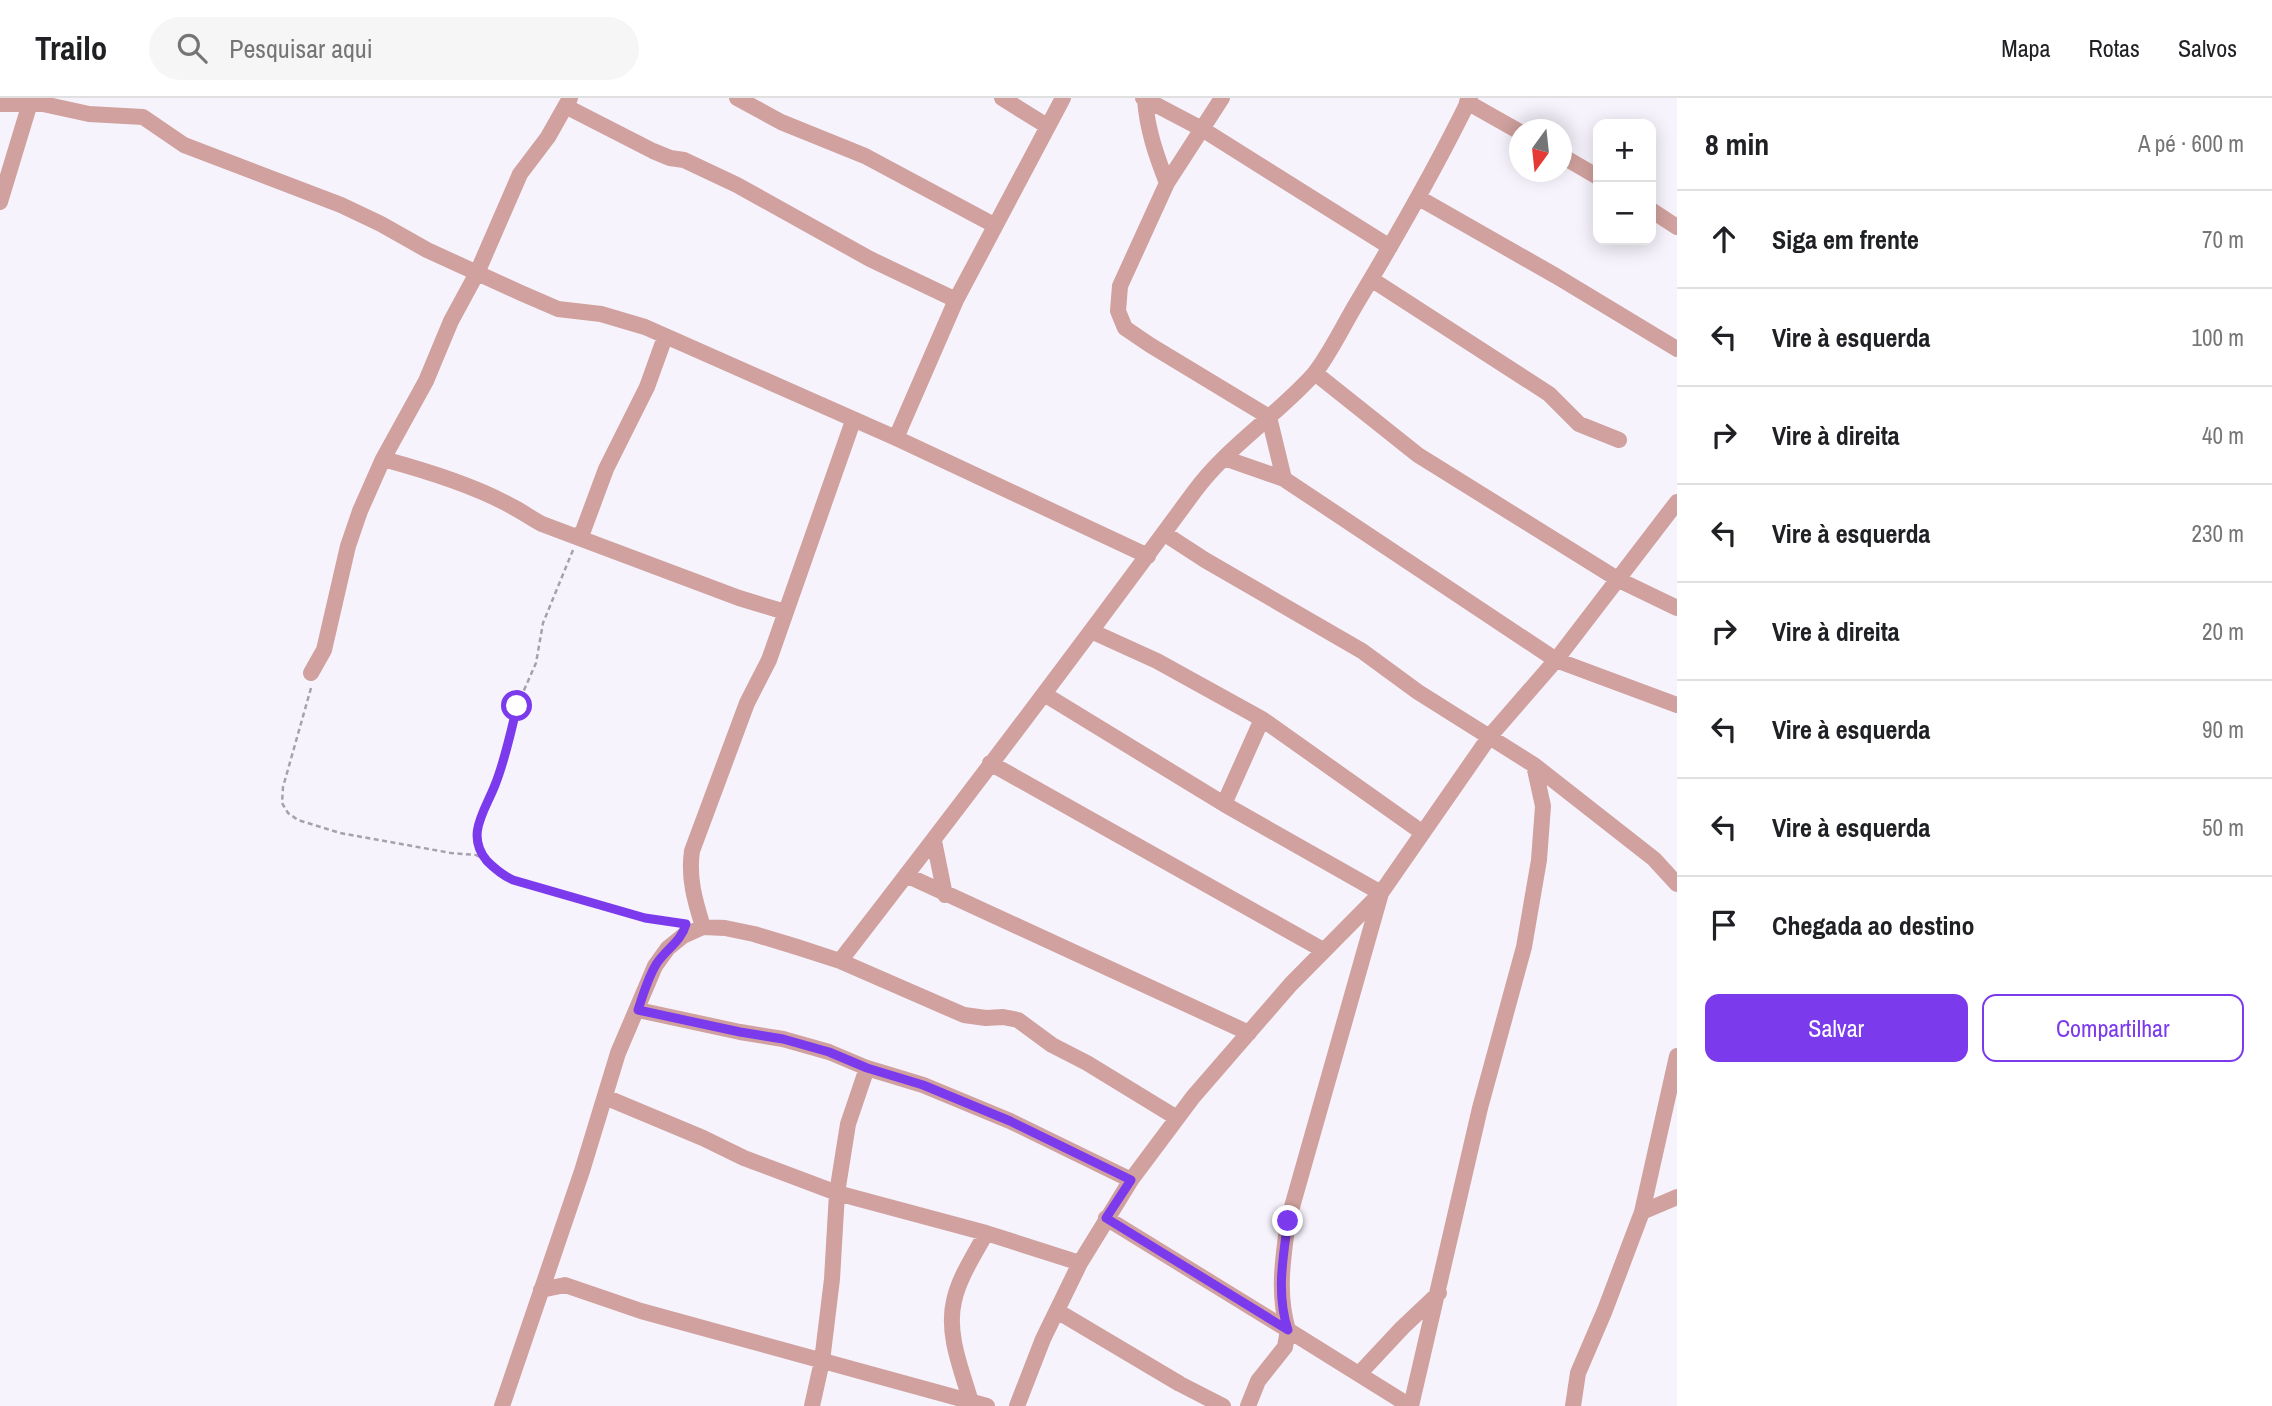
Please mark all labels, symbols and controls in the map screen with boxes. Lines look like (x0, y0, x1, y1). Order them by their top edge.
search box (149, 17, 639, 80)
text: Trailo (35, 26, 107, 70)
icon: search (173, 29, 211, 67)
text: Pesquisar aqui (229, 31, 373, 66)
text: Mapa (2001, 32, 2051, 64)
text: Rotas (2089, 32, 2140, 64)
text: Salvos (2178, 32, 2237, 64)
north arrow (1509, 119, 1572, 182)
map controls (1593, 119, 1656, 245)
button: + (1593, 119, 1656, 182)
text: 8 min (1705, 124, 1769, 164)
text: A pé · 600 m (2138, 128, 2244, 159)
button: − (1593, 182, 1656, 245)
icon: ahead (1705, 220, 1743, 258)
text: Siga em frente (1772, 222, 1919, 257)
text: 70 m (2202, 224, 2244, 255)
icon: left (1705, 318, 1743, 356)
text: Vire à esquerda (1772, 320, 1930, 355)
text: 100 m (2192, 322, 2244, 353)
icon: right (1705, 416, 1743, 454)
text: Vire à direita (1772, 418, 1900, 453)
text: 40 m (2202, 420, 2244, 451)
icon: left (1705, 514, 1743, 552)
text: Vire à esquerda (1772, 516, 1930, 551)
text: 230 m (2192, 518, 2244, 549)
icon: right (1705, 612, 1743, 650)
text: Vire à direita (1772, 614, 1900, 649)
text: 20 m (2202, 616, 2244, 647)
route start (501, 690, 532, 721)
icon: left (1705, 710, 1743, 748)
text: Vire à esquerda (1772, 712, 1930, 747)
text: 90 m (2202, 714, 2244, 745)
icon: left (1705, 808, 1743, 846)
text: Vire à esquerda (1772, 810, 1930, 845)
text: 50 m (2202, 812, 2244, 843)
icon: arrive (1705, 906, 1743, 944)
text: Chegada ao destino (1772, 908, 1975, 943)
button: Salvar (1705, 994, 1968, 1062)
button: Compartilhar (1982, 994, 2244, 1062)
route end (1272, 1205, 1303, 1236)

